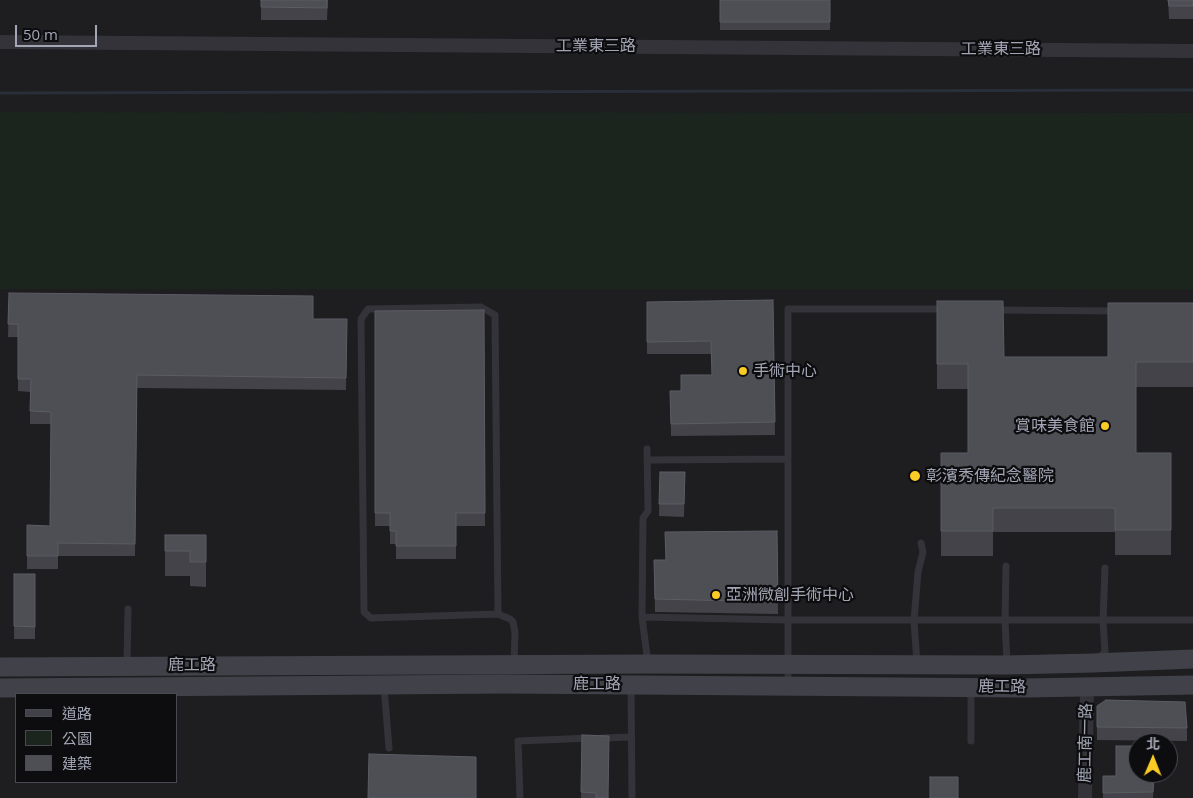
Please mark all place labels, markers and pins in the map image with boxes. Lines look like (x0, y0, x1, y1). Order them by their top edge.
place label: 手術中心 (753, 361, 817, 381)
marker: 手術中心 (737, 365, 749, 377)
place label: 賞味美食館 (1015, 416, 1095, 436)
marker: 賞味美食館 (1099, 420, 1111, 432)
place label: 彰濱秀傳紀念醫院 (926, 466, 1054, 486)
marker: 彰濱秀傳紀念醫院 (908, 469, 922, 483)
place label: 亞洲微創手術中心 (726, 585, 854, 605)
marker: 亞洲微創手術中心 (710, 589, 722, 601)

